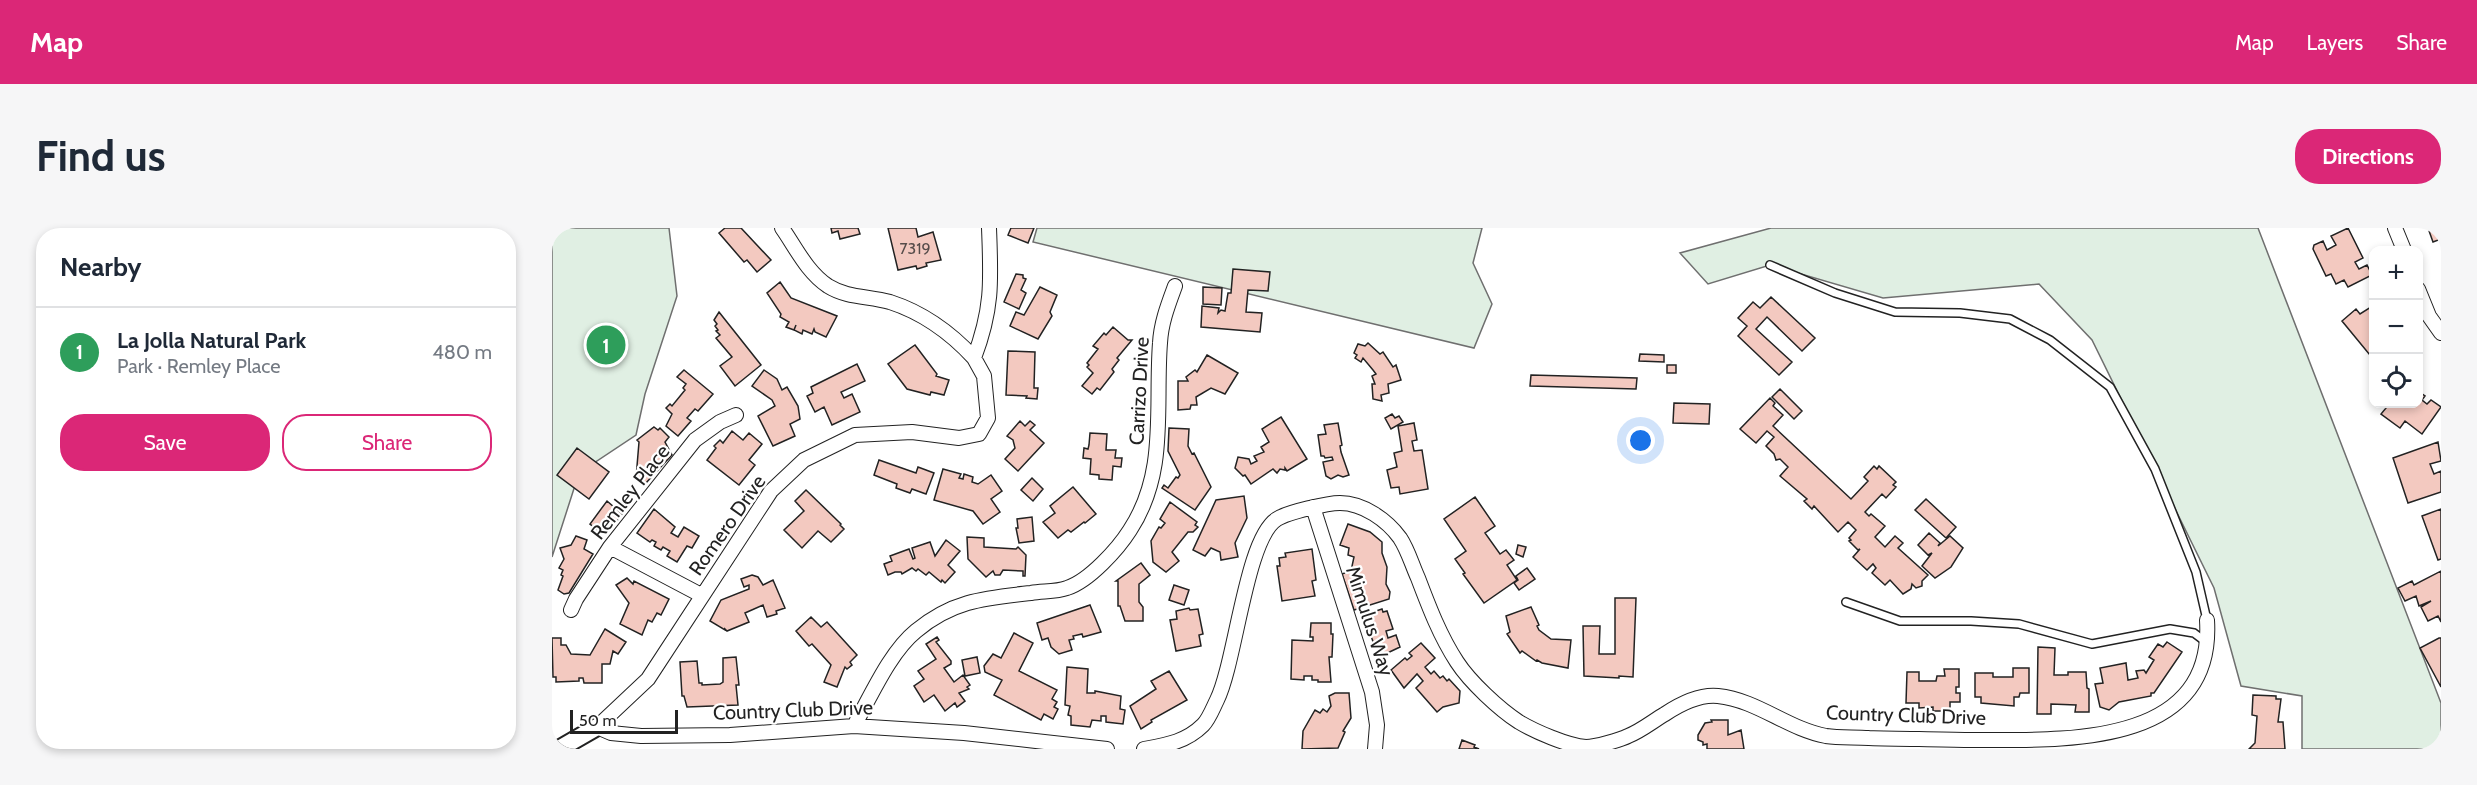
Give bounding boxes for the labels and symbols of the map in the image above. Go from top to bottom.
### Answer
house number: 7319 [899,239,931,258]
pin: 1 [586,322,626,368]
street label: Carrizo Drive [1124,336,1154,446]
your location [1626,426,1655,455]
street label: Remley Place [586,440,674,544]
street label: Romero Drive [684,470,770,580]
street label: Mimulus Way [1341,563,1399,679]
street label: Country Club Drive [713,695,873,725]
street label: Country Club Drive [1826,700,1986,730]
scale bar [570,707,678,735]

